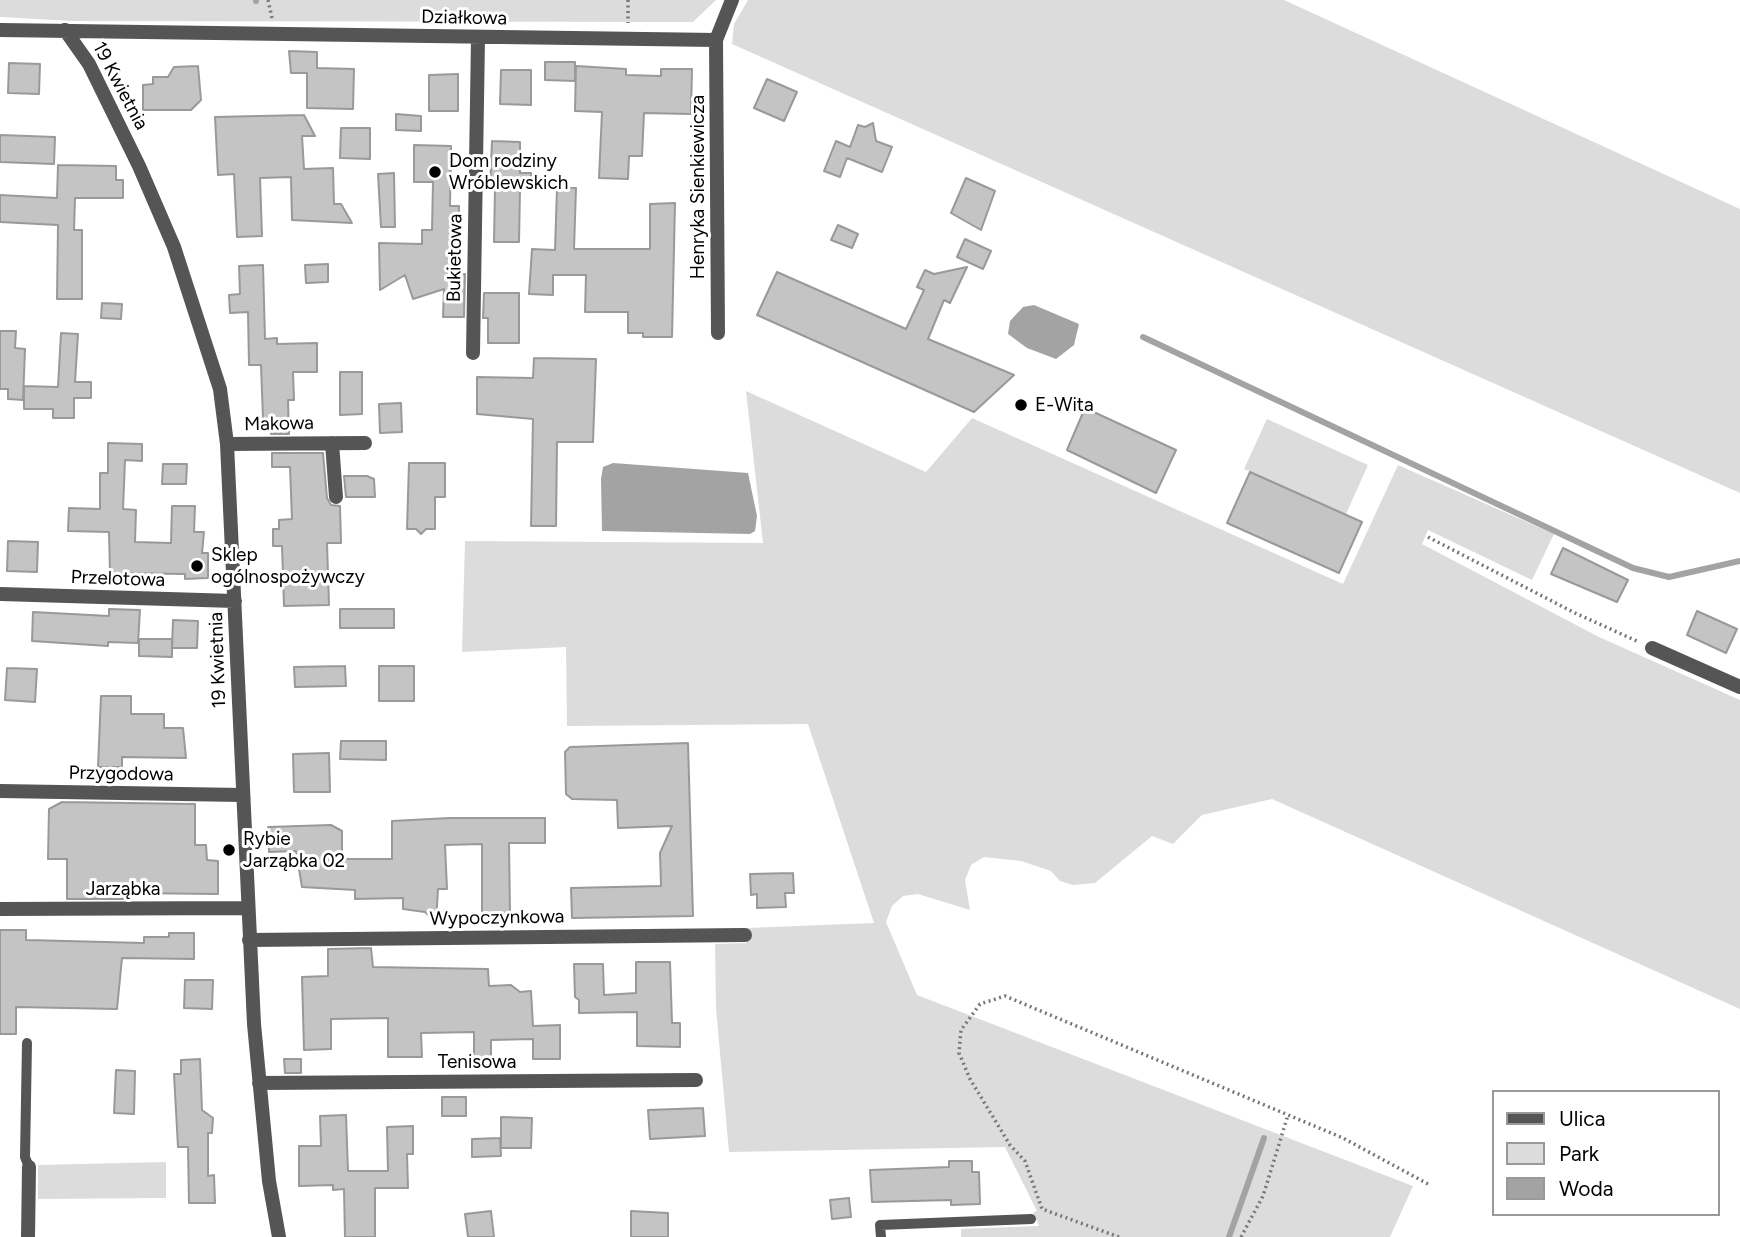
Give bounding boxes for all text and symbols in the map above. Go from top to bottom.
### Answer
street label: Działkowa [421,6,507,30]
street label: 19 Kwietnia [87,38,153,134]
street label: Henryka Sienkiewicza [687,95,709,279]
place label: Dom rodziny Wróblewskich [449,150,568,194]
marker: Dom rodziny Wróblewskich [427,164,443,180]
street label: Bukietowa [443,214,467,302]
place label: E-Wita [1035,394,1094,416]
marker: E-Wita [1013,397,1029,413]
street label: Makowa [244,412,314,436]
place label: Sklep ogólnospożywczy [211,544,365,588]
marker: Sklep ogólnospożywczy [189,558,205,574]
street label: Przelotowa [70,566,166,592]
street label: 19 Kwietnia [205,611,231,709]
street label: Przygodowa [68,762,174,786]
place label: Rybie Jarząbka 02 [243,828,345,872]
marker: Rybie Jarząbka 02 [221,842,237,858]
street label: Jarząbka [86,878,160,900]
street label: Wypoczynkowa [429,905,565,931]
street label: Tenisowa [438,1051,516,1073]
legend [1492,1090,1719,1216]
text: Ulica [1559,1106,1605,1131]
text: Park [1559,1141,1599,1166]
text: Woda [1559,1176,1614,1201]

